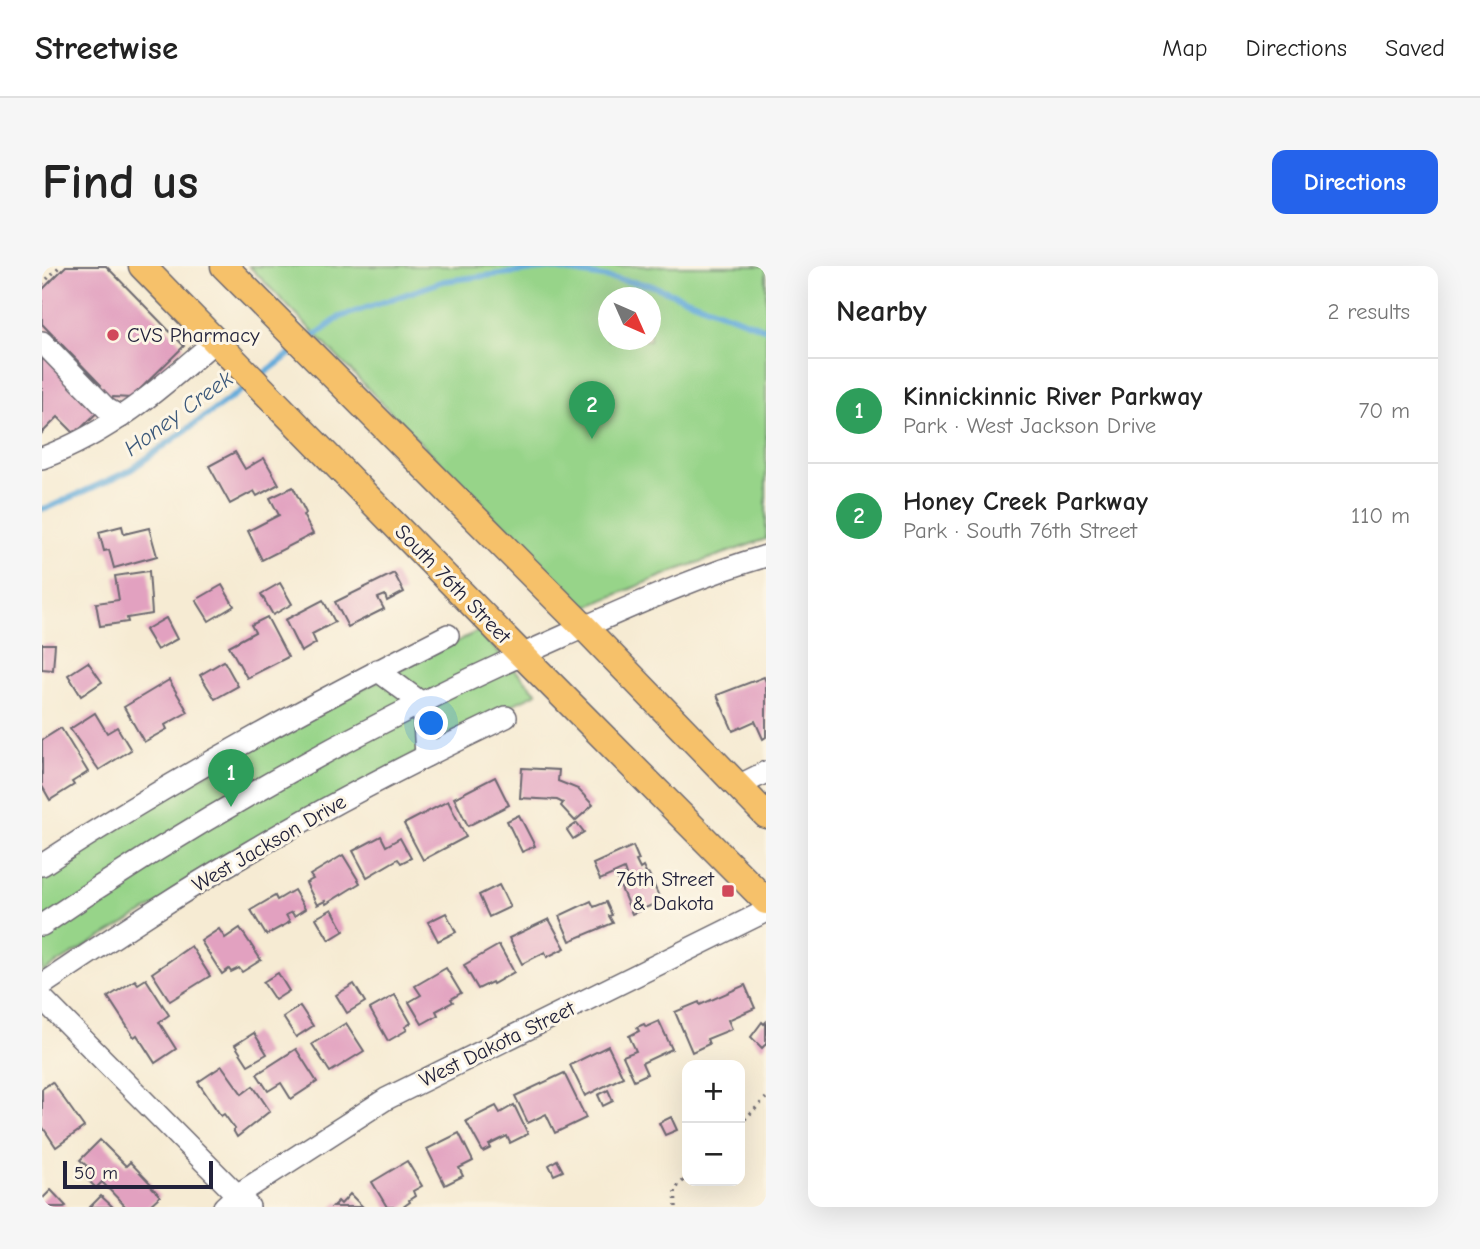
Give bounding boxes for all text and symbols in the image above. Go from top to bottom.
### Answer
text: Streetwise [35,29,178,67]
text: Map [1162,34,1208,62]
text: Directions [1246,34,1347,62]
text: Saved [1385,34,1445,62]
button: Directions [1272,150,1438,214]
text: Find us [42,154,198,210]
north arrow [598,287,661,350]
text: Nearby [836,294,927,329]
text: 2 results [1328,298,1410,325]
place label: CVS Pharmacy [127,323,260,347]
marker: CVS Pharmacy [105,327,121,343]
water label: Honey Creek [119,364,239,462]
pin: 2 [569,381,615,439]
text: Kinnickinnic River Parkway [903,382,1202,412]
text: 1 [854,397,864,424]
text: 70 m [1358,397,1410,424]
text: Park · West Jackson Drive [903,412,1156,439]
text: Honey Creek Parkway [903,487,1148,517]
text: 2 [853,502,865,529]
text: 110 m [1351,502,1410,529]
text: Park · South 76th Street [903,517,1137,544]
street label: South 76th Street [390,520,516,649]
your location [414,706,448,740]
pin: 1 [208,749,254,807]
street label: West Jackson Drive [188,789,350,897]
place label: 76th Street & Dakota [616,867,715,915]
marker: 76th Street & Dakota [720,883,736,899]
street label: West Dakota Street [416,996,579,1092]
map controls [682,1060,745,1186]
button: + [682,1060,745,1123]
button: − [682,1123,745,1186]
scale bar [63,1158,214,1190]
text: 50 m [74,1162,118,1184]

